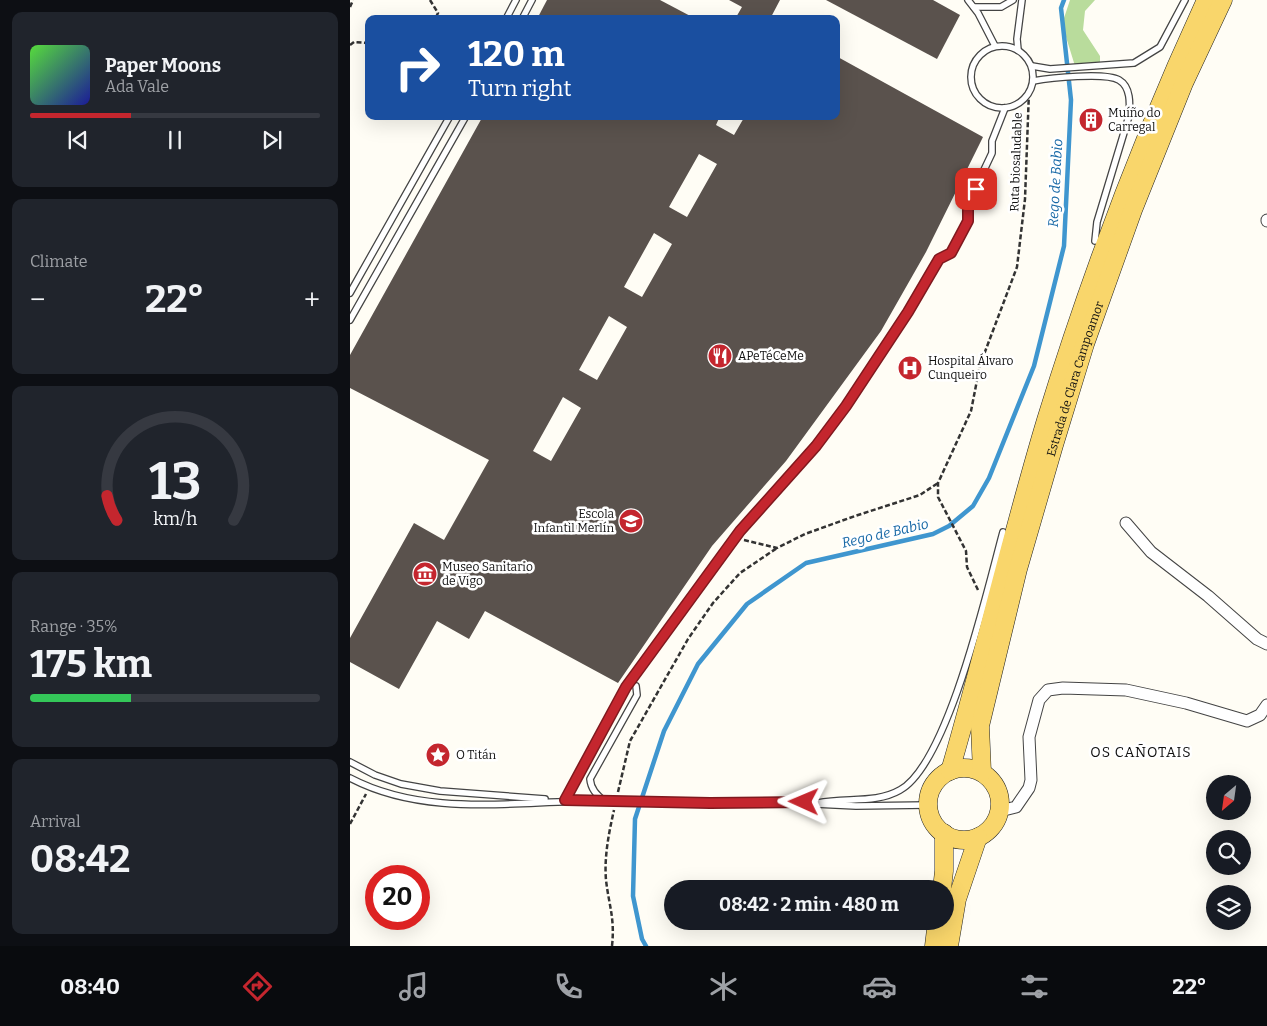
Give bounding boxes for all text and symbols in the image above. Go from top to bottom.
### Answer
text: 120 m [468,33,565,75]
icon: right [385,35,450,100]
text: Paper Moons [105,54,221,77]
text: Turn right [468,75,571,102]
text: Ada Vale [105,77,169,96]
place label: Muíño do Carregal [1108,106,1161,134]
building icon: Muíño do Carregal [1078,107,1104,133]
street label: Ruta biosaludable [1007,112,1025,212]
icon: previous [64,126,92,154]
icon: pause [161,126,189,154]
icon: next [258,126,286,154]
water label: Rego de Babio [1045,138,1066,228]
pin [955,168,997,210]
icon: arrive [962,175,990,203]
text: Climate [30,252,88,271]
text: 22° [145,276,204,322]
text: − [30,283,45,316]
text: + [304,283,320,316]
street label: Estrada de Clara Campoamor [1044,299,1107,458]
restaurant icon: APeTéCeMe [707,343,733,369]
place label: APeTéCeMe [738,349,804,363]
place label: Hospital Álvaro Cunqueiro [928,353,1014,382]
hospital icon: Hospital Álvaro Cunqueiro [897,355,923,381]
text: 13 [149,450,201,513]
place label: Escola Infantil Merlín [533,507,614,535]
text: km/h [153,508,197,530]
school or university icon: Escola Infantil Merlín [618,508,644,534]
water label: Rego de Babio [840,515,930,552]
place label: Museo Sanitario de Vigo [442,560,533,588]
museum icon: Museo Sanitario de Vigo [412,561,438,587]
text: Range · 35% [30,617,118,636]
text: 175 km [30,641,152,687]
place icon: O Titán [425,742,451,768]
district label: OS CAÑOTAIS [1090,744,1192,761]
place label: O Titán [456,748,496,762]
position arrow [777,775,829,827]
north arrow [1206,775,1251,820]
map controls [1206,775,1251,930]
text: Arrival [30,812,81,831]
button: search [1206,830,1251,875]
text: 08:42 [30,836,130,882]
speed limit sign: 20 [365,865,430,930]
button: layers [1206,885,1251,930]
text: 08:42 · 2 min · 480 m [719,893,899,916]
icon: directions [240,969,275,1004]
icon: music [396,969,431,1004]
icon: phone [551,969,586,1004]
icon: climate [706,969,741,1004]
icon: car [862,969,897,1004]
icon: filters [1017,969,1052,1004]
text: 08:40 [60,973,120,1000]
text: 22° [1172,973,1207,1000]

